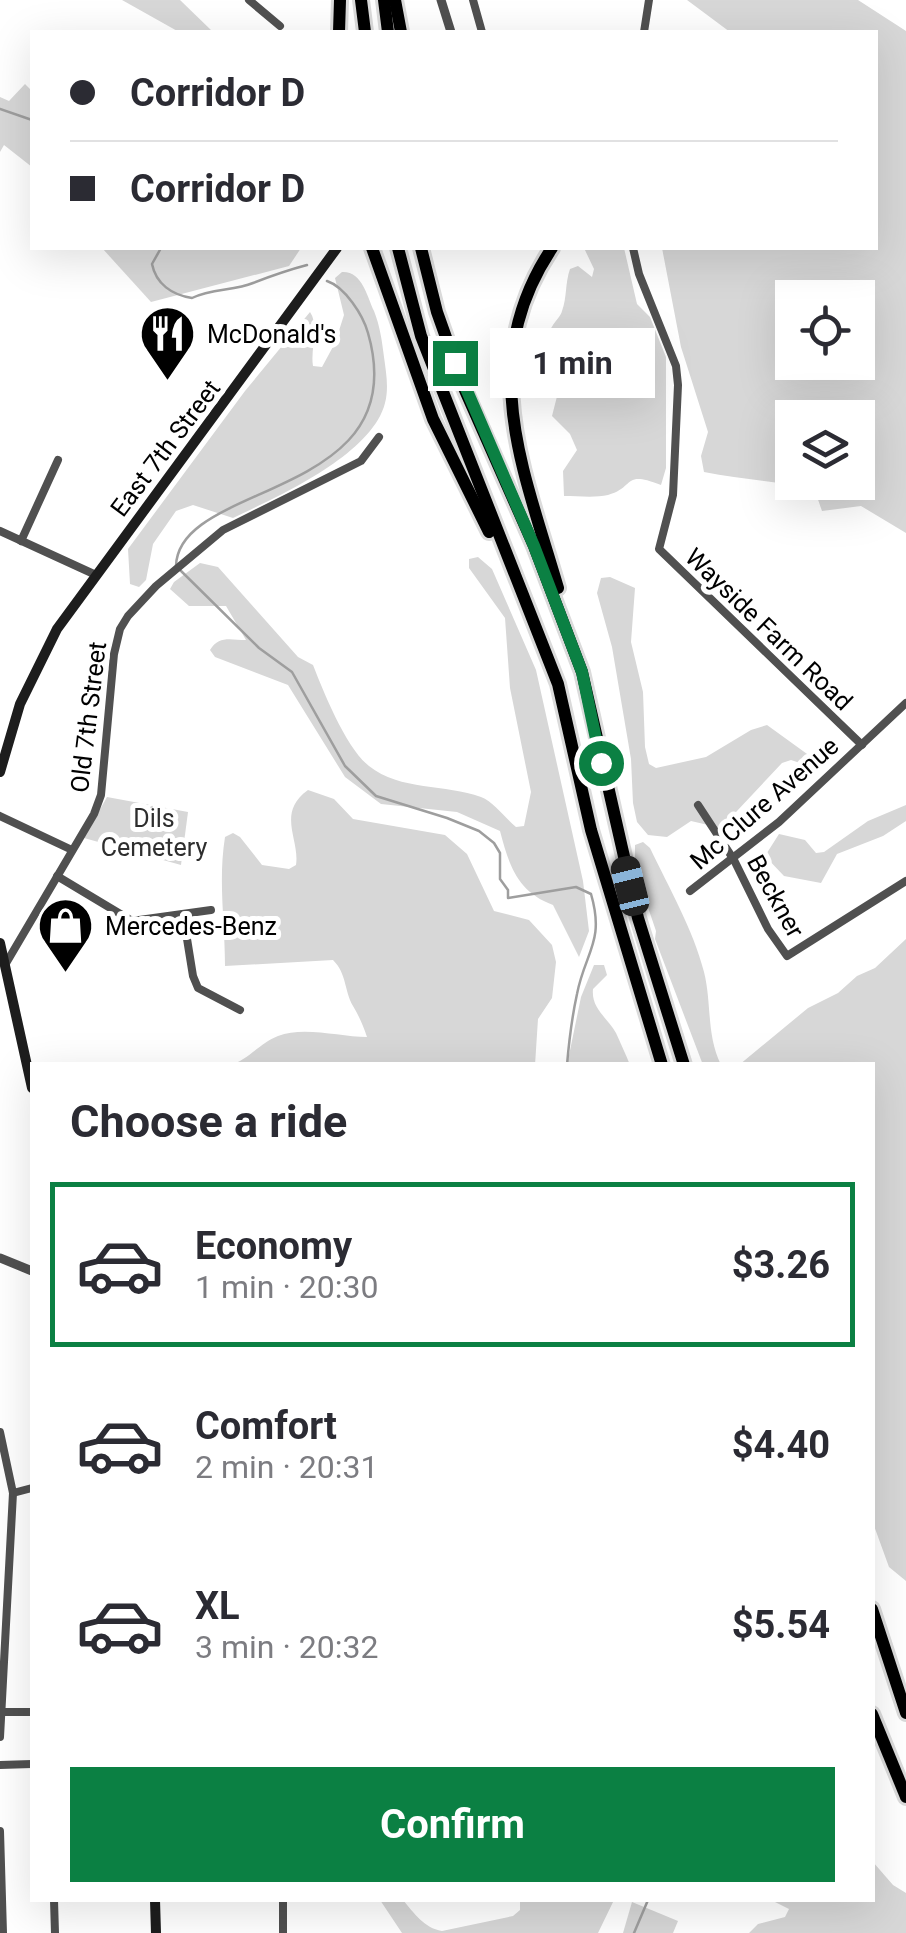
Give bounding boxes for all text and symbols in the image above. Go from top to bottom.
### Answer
text: Corridor D [130,71,305,115]
text: Corridor D [130,167,305,211]
map controls [775,280,875,500]
button: locate [775,280,875,380]
restaurant icon: McDonald's [138,304,198,383]
place label: McDonald's [207,320,336,349]
callout: 1 min [490,328,655,398]
route end [433,341,478,386]
text: 1 min [532,344,613,382]
street label: East 7th Street [105,374,226,522]
button: layers [775,400,875,500]
street label: Wayside Farm Road [679,542,858,716]
street label: Old 7th Street [65,640,112,794]
street label: Mc Clure Avenue [684,731,844,876]
route start [579,741,624,786]
park label: Dils Cemetery [101,804,208,862]
street label: Beckner [741,850,810,943]
car [608,853,652,919]
shop icon: Mercedes-Benz [36,896,96,975]
place label: Mercedes-Benz [105,912,277,941]
text: Choose a ride [70,1095,347,1148]
icon: car [75,1220,165,1310]
text: Economy [195,1224,352,1268]
text: $3.26 [732,1243,830,1287]
text: 1 min · 20:30 [195,1268,378,1306]
icon: car [75,1400,165,1490]
text: Comfort [195,1404,337,1448]
text: $4.40 [732,1423,830,1467]
text: 2 min · 20:31 [195,1448,378,1486]
icon: car [75,1580,165,1670]
text: XL [195,1584,240,1628]
text: $5.54 [732,1603,830,1647]
text: 3 min · 20:32 [195,1628,378,1666]
button: Confirm [70,1767,835,1882]

